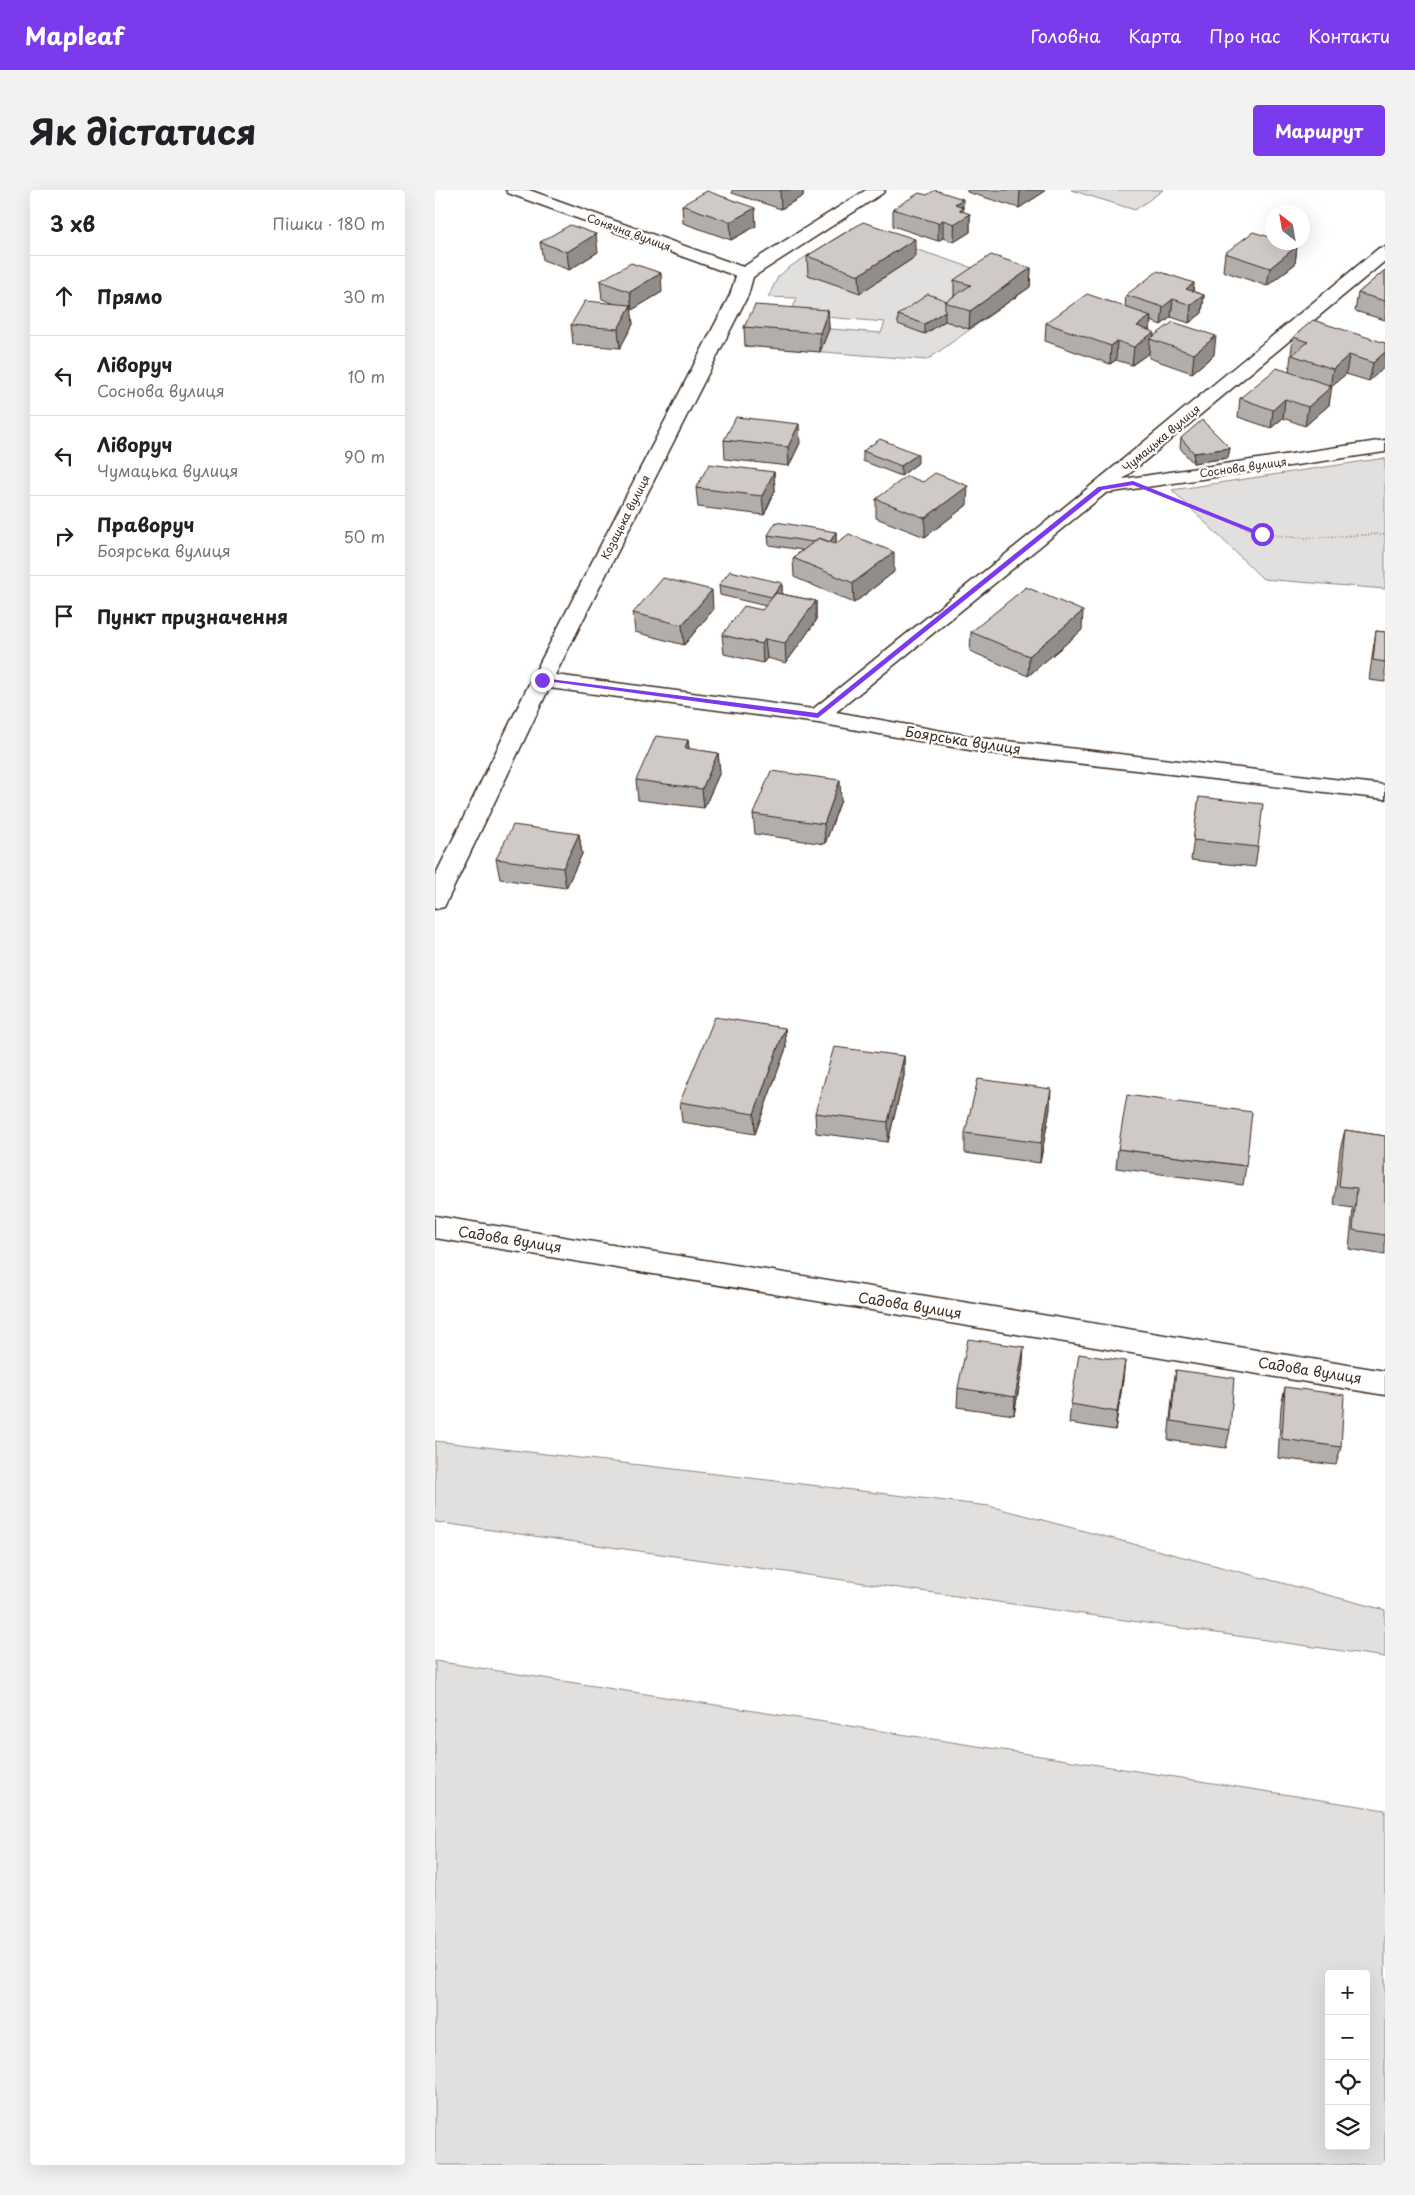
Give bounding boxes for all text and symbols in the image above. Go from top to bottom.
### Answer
text: Mapleaf [25,17,124,53]
text: Головна [1030,22,1100,49]
text: Карта [1128,22,1181,49]
text: Про нас [1209,22,1281,49]
text: Контакти [1309,22,1390,49]
text: Як дістатися [30,104,256,157]
button: Маршрут [1253,105,1385,156]
north arrow [1265,205,1310,250]
text: 3 хв [50,207,95,239]
street label: Сонячна вулиця [585,209,673,255]
text: Пішки · 180 m [273,211,385,235]
icon: ahead [50,282,78,310]
text: Прямо [97,282,162,310]
text: 30 m [343,284,385,308]
text: Ліворуч [97,350,173,378]
icon: left [50,362,78,390]
text: 10 m [348,364,385,388]
text: Соснова вулиця [97,378,225,402]
street label: Чумацька вулиця [1118,400,1204,476]
text: Ліворуч [97,430,173,458]
icon: left [50,442,78,470]
text: 90 m [344,444,385,468]
street label: Соснова вулиця [1198,452,1288,482]
text: Чумацька вулиця [97,458,238,482]
street label: Козацька вулиця [596,472,654,562]
text: Праворуч [97,510,194,538]
icon: right [50,522,78,550]
route start [1251,523,1274,546]
text: 50 m [344,524,385,548]
text: Боярська вулиця [97,538,231,562]
icon: arrive [50,602,78,630]
text: Пункт призначення [97,602,288,630]
route end [531,669,554,692]
street label: Боярська вулиця [904,720,1022,760]
street label: Садова вулиця [457,1220,563,1258]
street label: Садова вулиця [857,1286,963,1324]
street label: Садова вулиця [1257,1351,1363,1389]
map controls [1325,1970,1370,2150]
button: + [1325,1970,1370,2015]
button: − [1325,2015,1370,2060]
button: locate [1325,2060,1370,2105]
button: layers [1325,2105,1370,2150]

